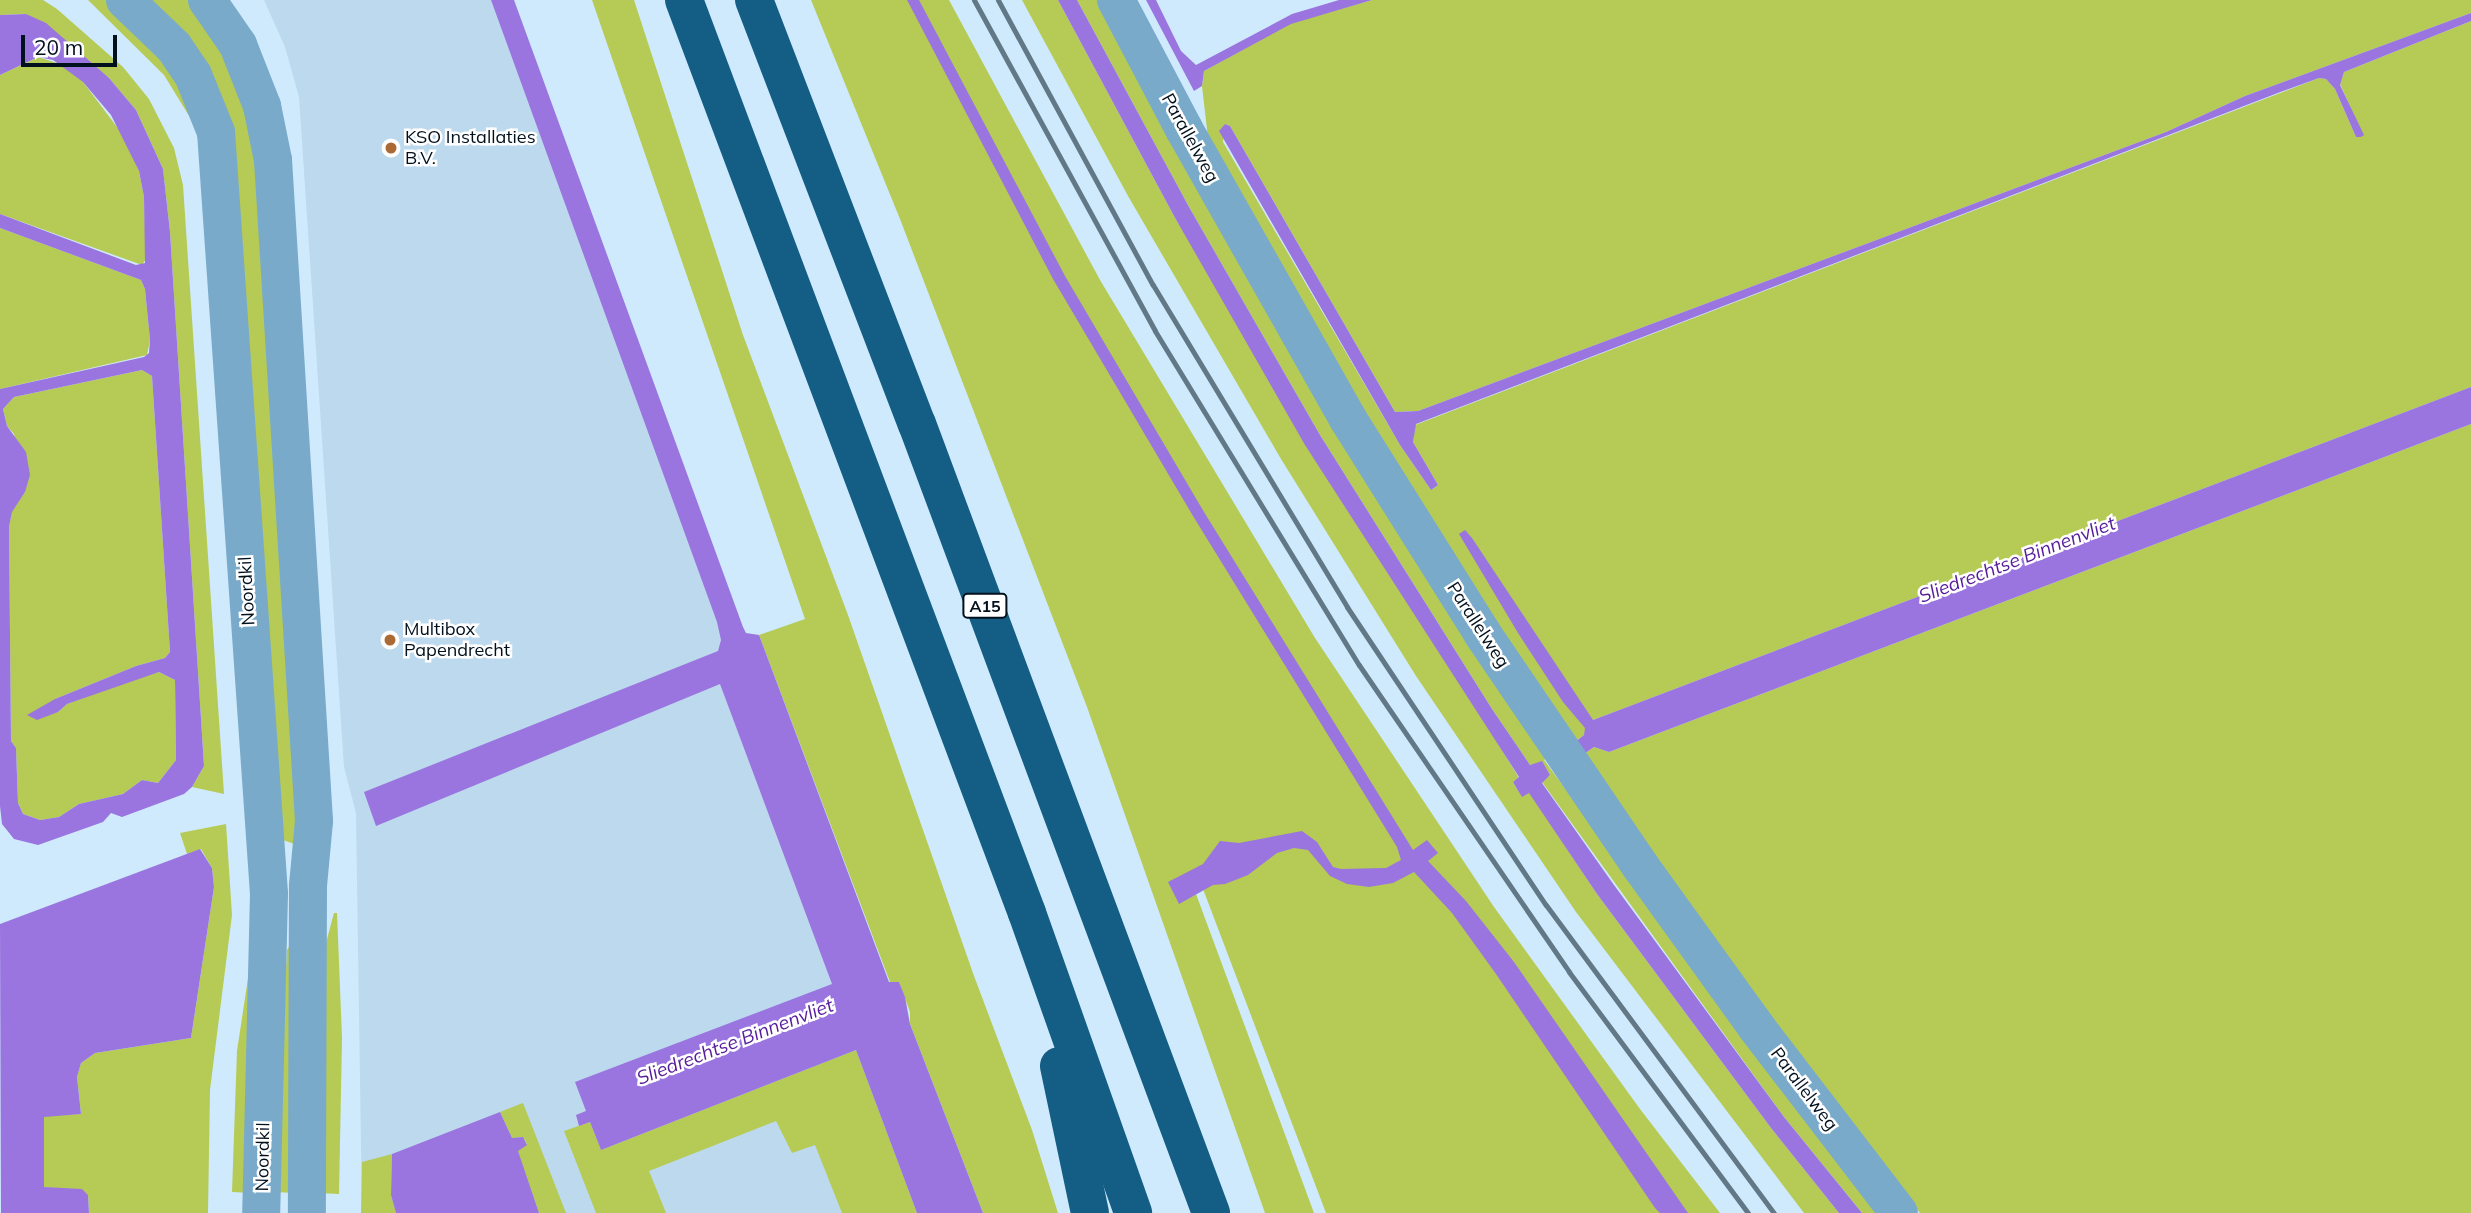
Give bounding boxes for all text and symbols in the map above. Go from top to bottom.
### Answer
scale bar [24,21,121,65]
text: 20 m [34,34,83,60]
street label: Parallelweg [1157,90,1223,186]
place label: KSO Installaties B.V. [405,127,536,170]
marker: KSO Installaties B.V. [383,140,399,156]
water label: Sliedrechtse Binnenvliet [1915,512,2119,608]
street label: Noordkil [234,556,260,626]
street label: Parallelweg [1442,578,1514,672]
road number: A15 [962,594,1008,618]
place label: Multibox Papendrecht [404,619,510,662]
marker: Multibox Papendrecht [382,632,398,648]
water label: Sliedrechtse Binnenvliet [633,994,837,1090]
street label: Parallelweg [1766,1043,1842,1135]
street label: Noordkil [252,1122,274,1192]

